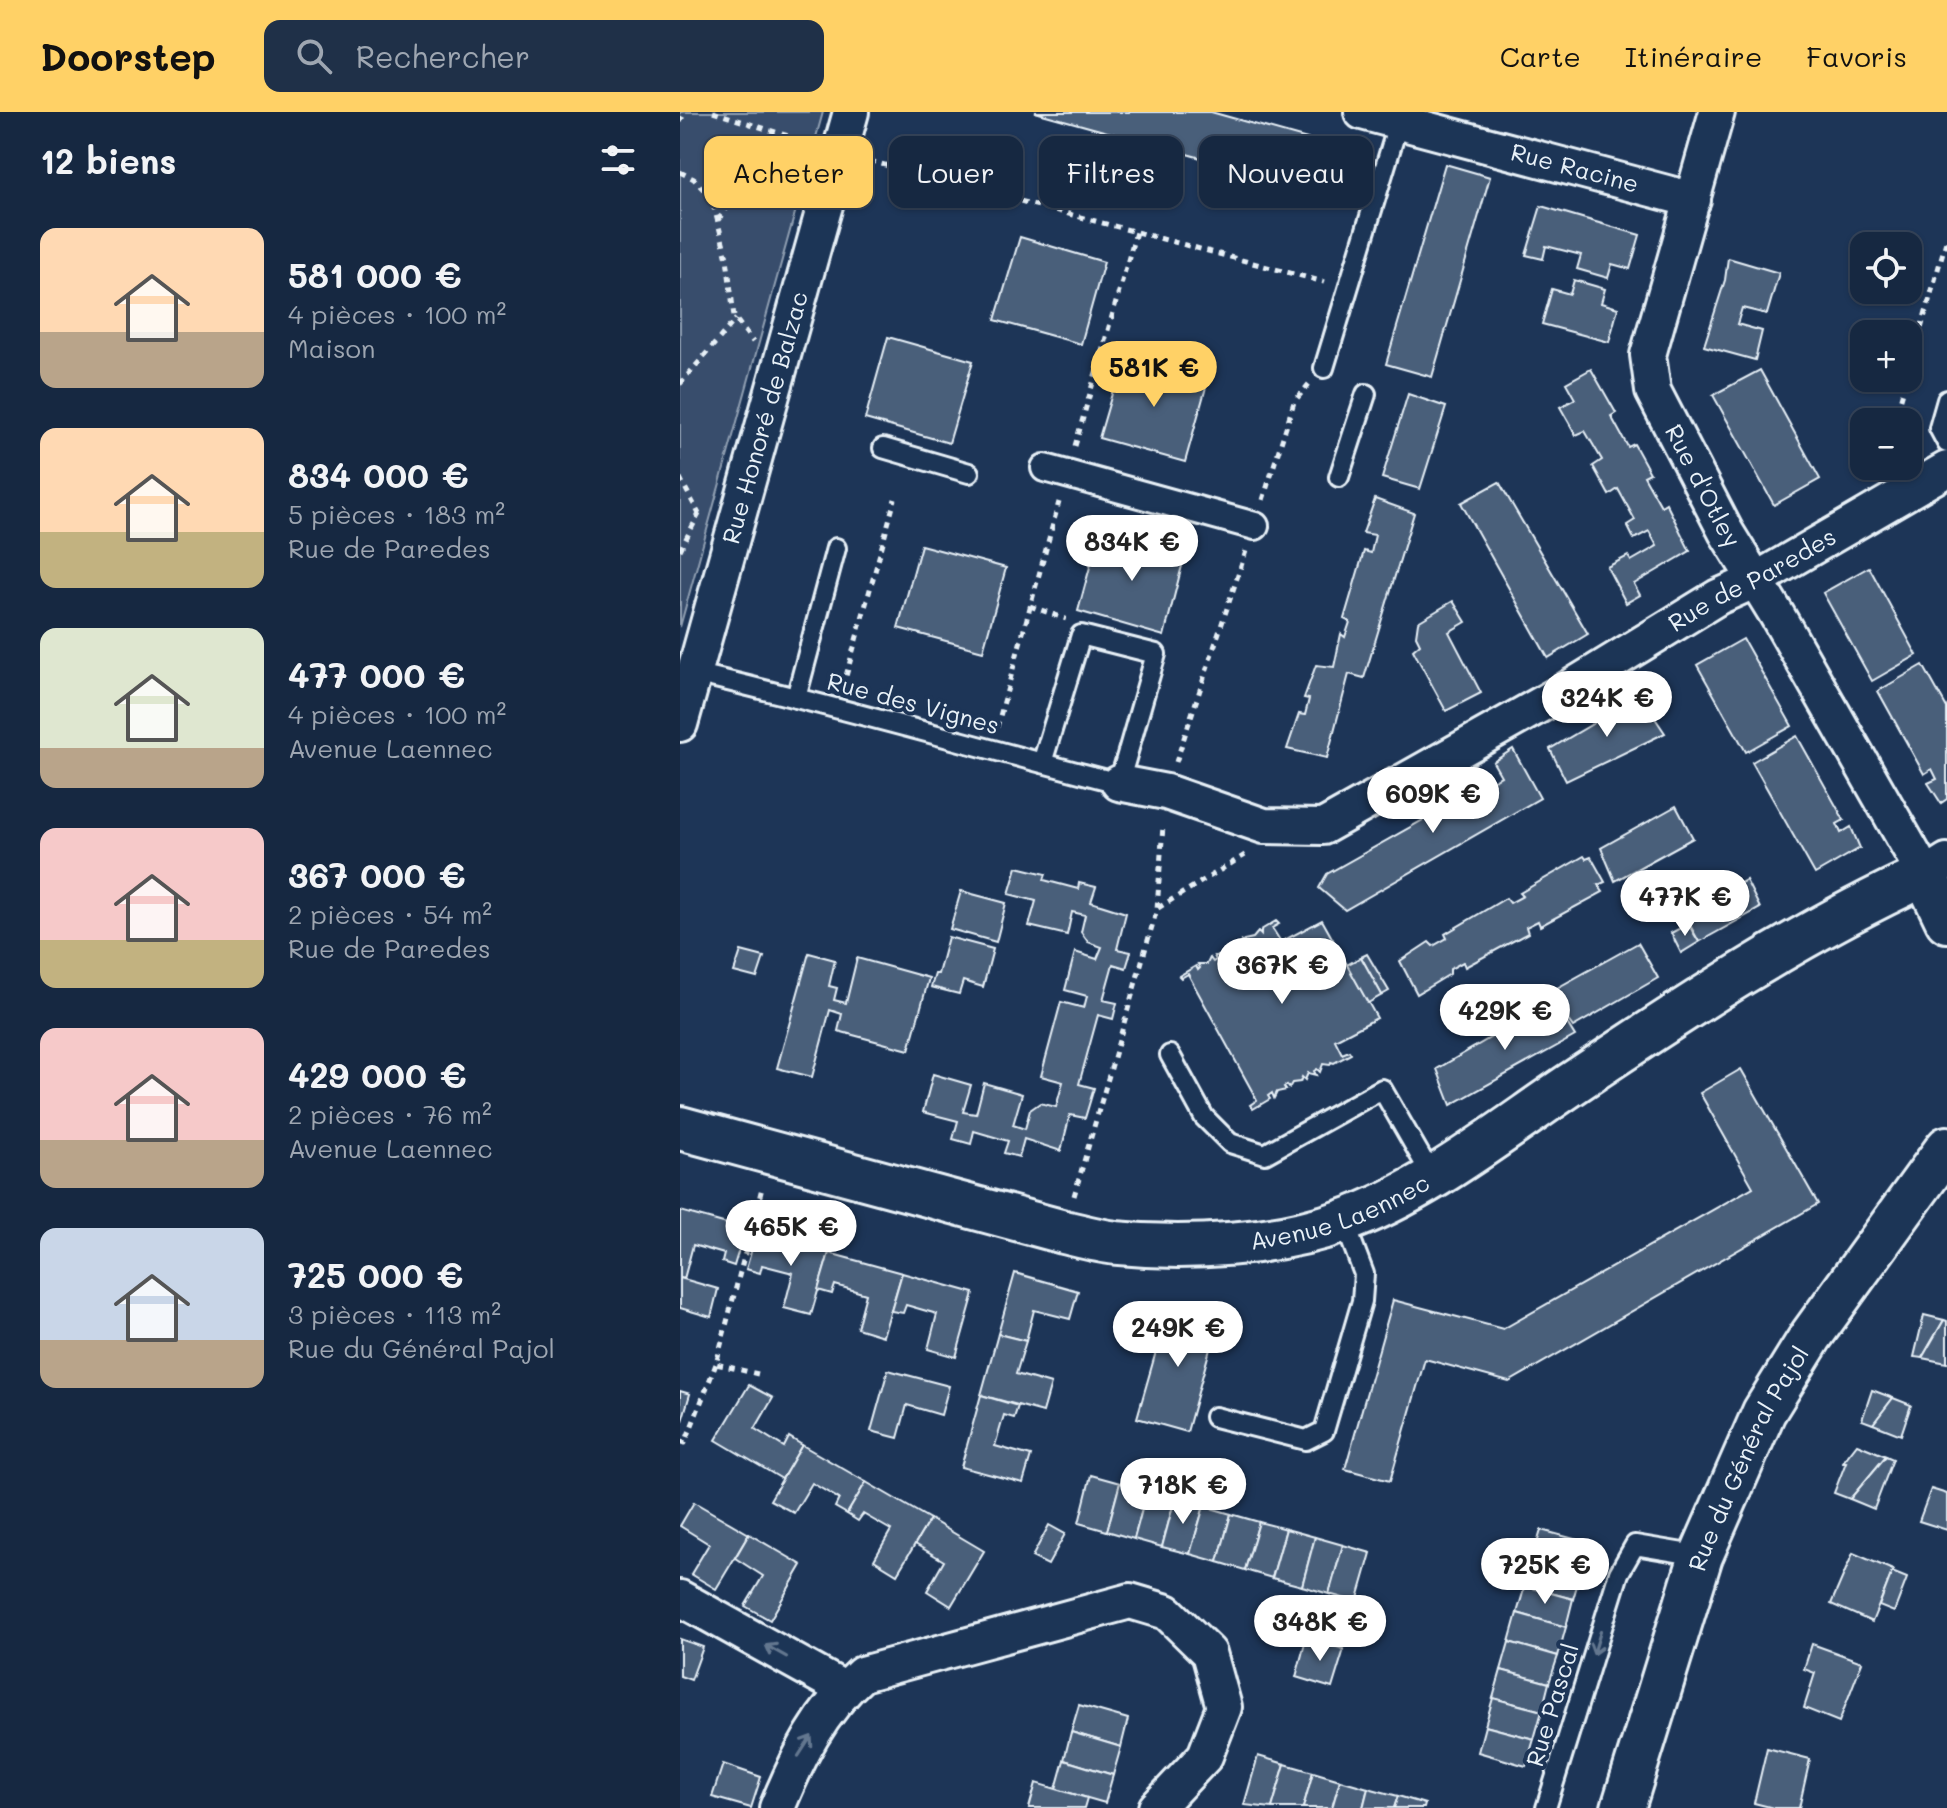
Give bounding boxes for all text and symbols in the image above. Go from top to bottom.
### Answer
search box [264,20,824,92]
text: Doorstep [40,31,216,81]
icon: search [292,34,336,78]
text: Rechercher [356,36,530,76]
text: Carte [1500,38,1581,74]
text: Itinéraire [1625,38,1762,74]
text: Favoris [1806,38,1907,74]
street label: Rue Racine [1508,135,1642,199]
chip: Acheter [704,136,873,208]
chip: Louer [889,136,1023,208]
chip: Filtres [1039,136,1183,208]
chip: Nouveau [1199,136,1373,208]
text: 12 biens [40,138,176,183]
icon: filters [596,138,640,182]
map controls [1850,232,1922,480]
button: locate [1850,232,1922,304]
text: 581 000 € [288,252,462,297]
icon: home [104,260,200,356]
street label: Rue Honoré de Balzac [714,288,814,547]
text: 4 pièces · 100 m² [288,297,506,331]
button: + [1850,320,1922,392]
text: Maison [288,331,375,365]
pin: 581K € [1089,341,1219,409]
text: 581K € [1109,350,1199,384]
button: − [1850,408,1922,480]
street label: Rue d'Otley [1659,418,1749,553]
text: 834 000 € [288,452,469,497]
icon: home [104,460,200,556]
text: 5 pièces · 183 m² [288,497,505,531]
pin: 834K € [1067,515,1197,583]
street label: Rue de Paredes [1662,520,1841,638]
text: 834K € [1084,524,1180,558]
text: Rue de Paredes [288,531,491,565]
text: 477 000 € [288,652,465,697]
icon: home [104,660,200,756]
street label: Rue des Vignes [824,665,1003,740]
pin: 324K € [1542,671,1672,739]
text: 324K € [1560,680,1654,714]
text: 4 pièces · 100 m² [288,697,506,731]
text: Avenue Laennec [288,731,492,765]
pin: 609K € [1368,767,1498,835]
text: 609K € [1385,776,1481,810]
text: 367 000 € [288,852,466,897]
icon: home [104,860,200,956]
pin: 477K € [1620,870,1750,938]
text: 477K € [1638,879,1732,913]
text: 2 pièces · 54 m² [288,897,492,931]
text: Rue de Paredes [288,931,491,965]
pin: 367K € [1217,938,1347,1006]
text: 367K € [1235,947,1329,981]
pin: 429K € [1440,984,1570,1052]
text: 429K € [1458,993,1552,1027]
text: 429 000 € [288,1052,467,1097]
icon: home [104,1060,200,1156]
text: 2 pièces · 76 m² [288,1097,492,1131]
text: Avenue Laennec [288,1131,492,1165]
street label: Avenue Laennec [1248,1166,1434,1256]
pin: 465K € [726,1200,856,1268]
text: 465K € [744,1209,838,1243]
text: 725 000 € [288,1252,463,1297]
icon: home [104,1260,200,1356]
text: 3 pièces · 113 m² [288,1297,501,1331]
pin: 249K € [1113,1301,1243,1369]
text: 249K € [1131,1310,1225,1344]
text: Rue du Général Pajol [288,1331,555,1365]
street label: Rue du Général Pajol [1680,1340,1815,1575]
pin: 718K € [1118,1458,1248,1526]
text: 718K € [1138,1467,1228,1501]
pin: 725K € [1480,1538,1610,1606]
text: 725K € [1499,1547,1591,1581]
pin: 348K € [1255,1595,1385,1663]
text: 348K € [1272,1604,1368,1638]
one-way arrow [1589,1630,1604,1656]
street label: Rue Pascal [1518,1639,1585,1770]
one-way arrow [765,1643,788,1659]
one-way arrow [797,1735,814,1757]

